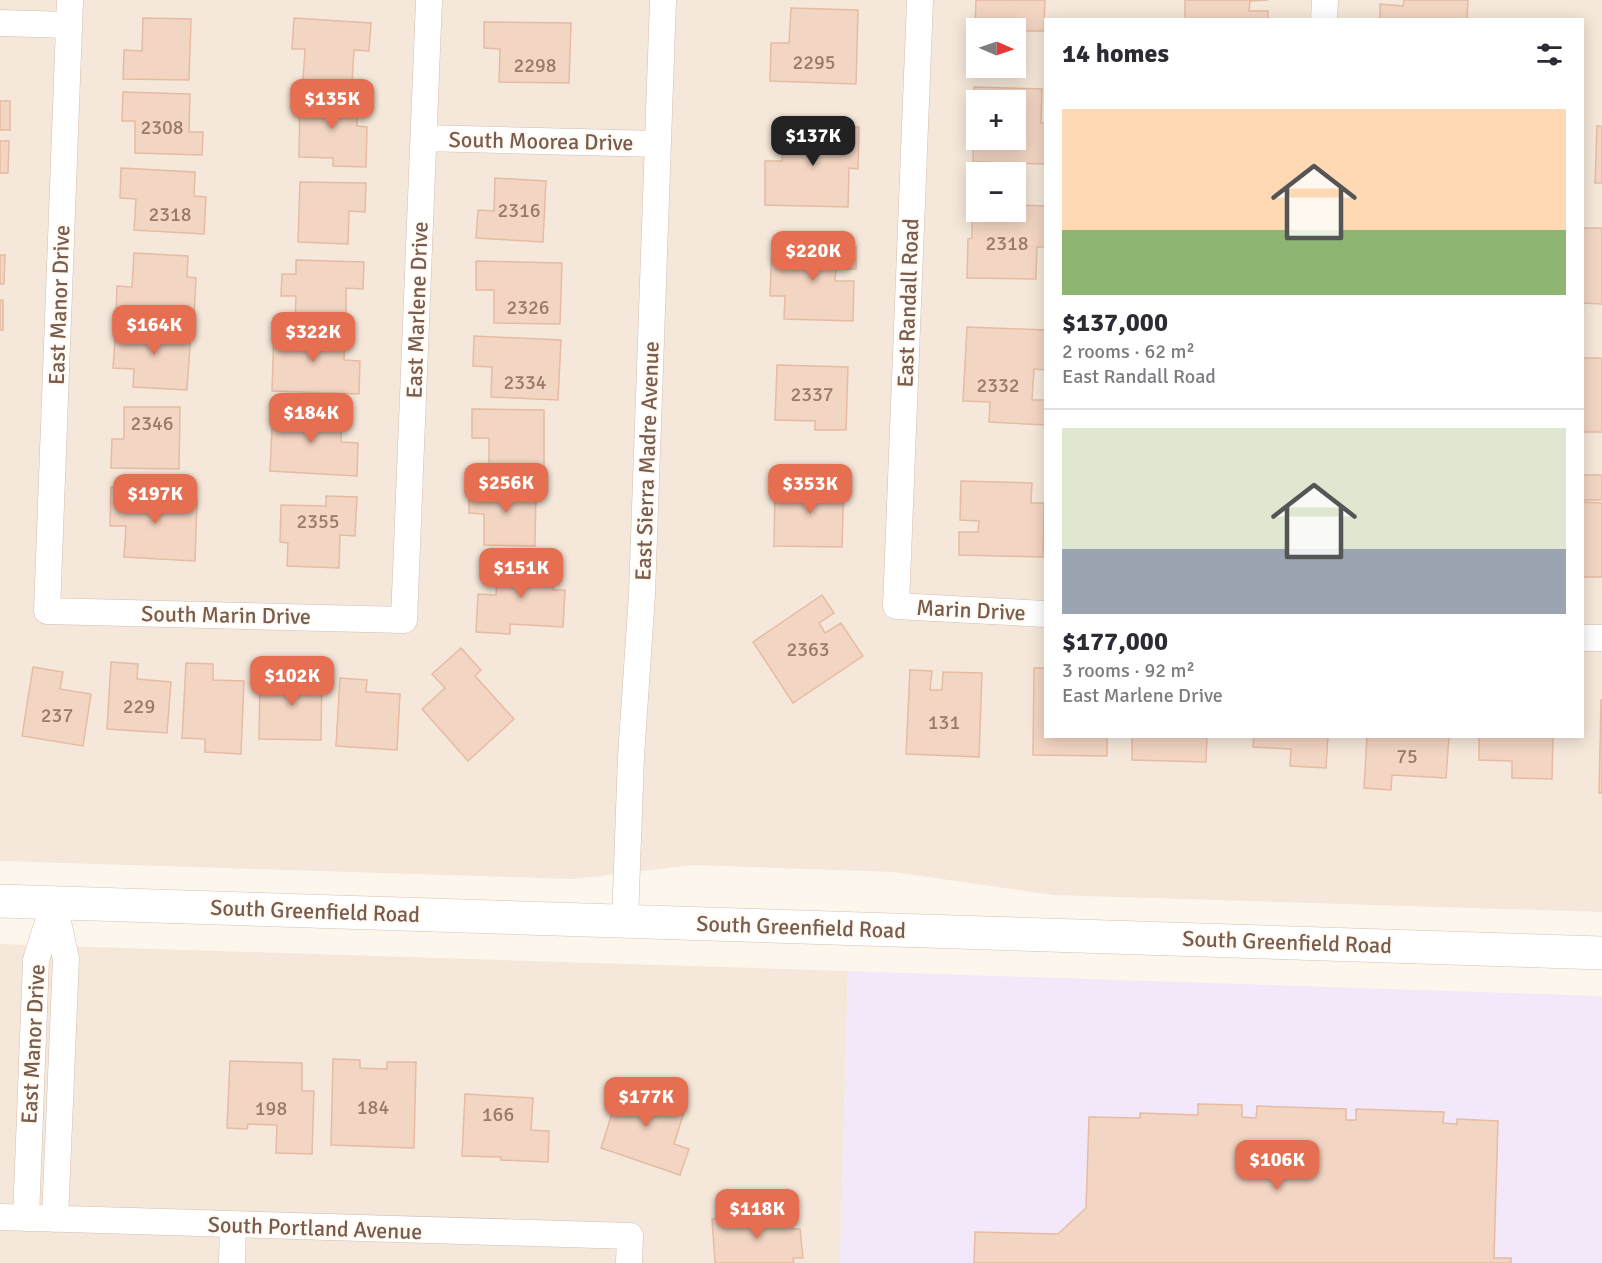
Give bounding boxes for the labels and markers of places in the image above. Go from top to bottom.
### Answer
pin: $135K [290,79,374,130]
pin: $137K [771,116,855,167]
pin: $220K [771,231,855,282]
pin: $164K [112,305,196,356]
pin: $322K [271,312,355,363]
pin: $184K [269,393,353,444]
pin: $256K [464,463,548,514]
pin: $353K [768,464,852,515]
pin: $197K [113,474,197,525]
pin: $151K [479,548,563,599]
pin: $102K [250,656,334,707]
pin: $177K [604,1077,688,1128]
pin: $106K [1235,1140,1319,1191]
pin: $118K [715,1189,799,1240]

